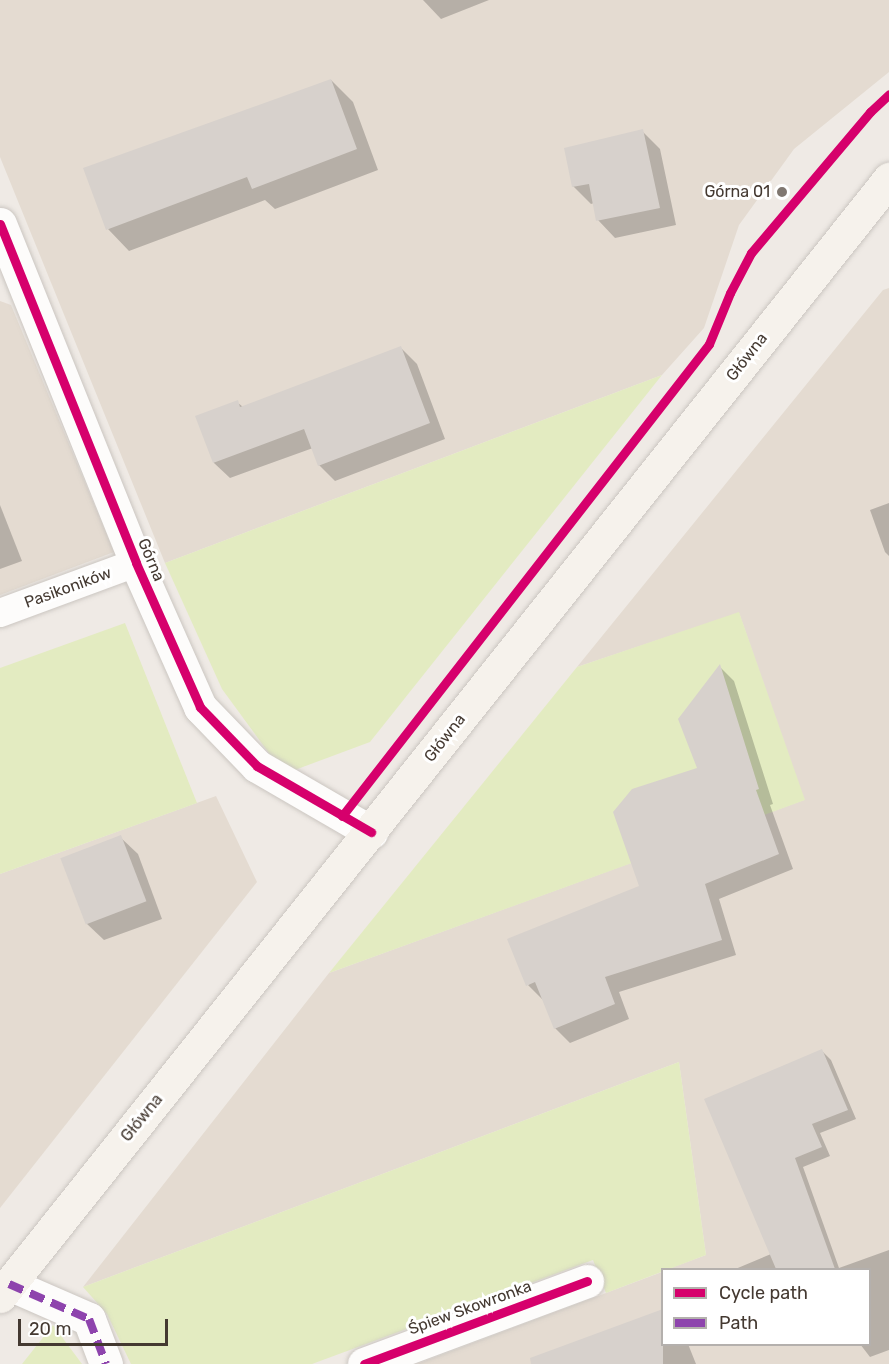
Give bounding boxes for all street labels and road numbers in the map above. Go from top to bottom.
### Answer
street label: Główna [722,329,772,385]
street label: Górna [133,536,169,584]
street label: Pasikoników [22,563,114,613]
street label: Główna [420,710,470,766]
street label: Główna [117,1090,167,1146]
street label: Śpiew Skowronka [406,1277,534,1339]

